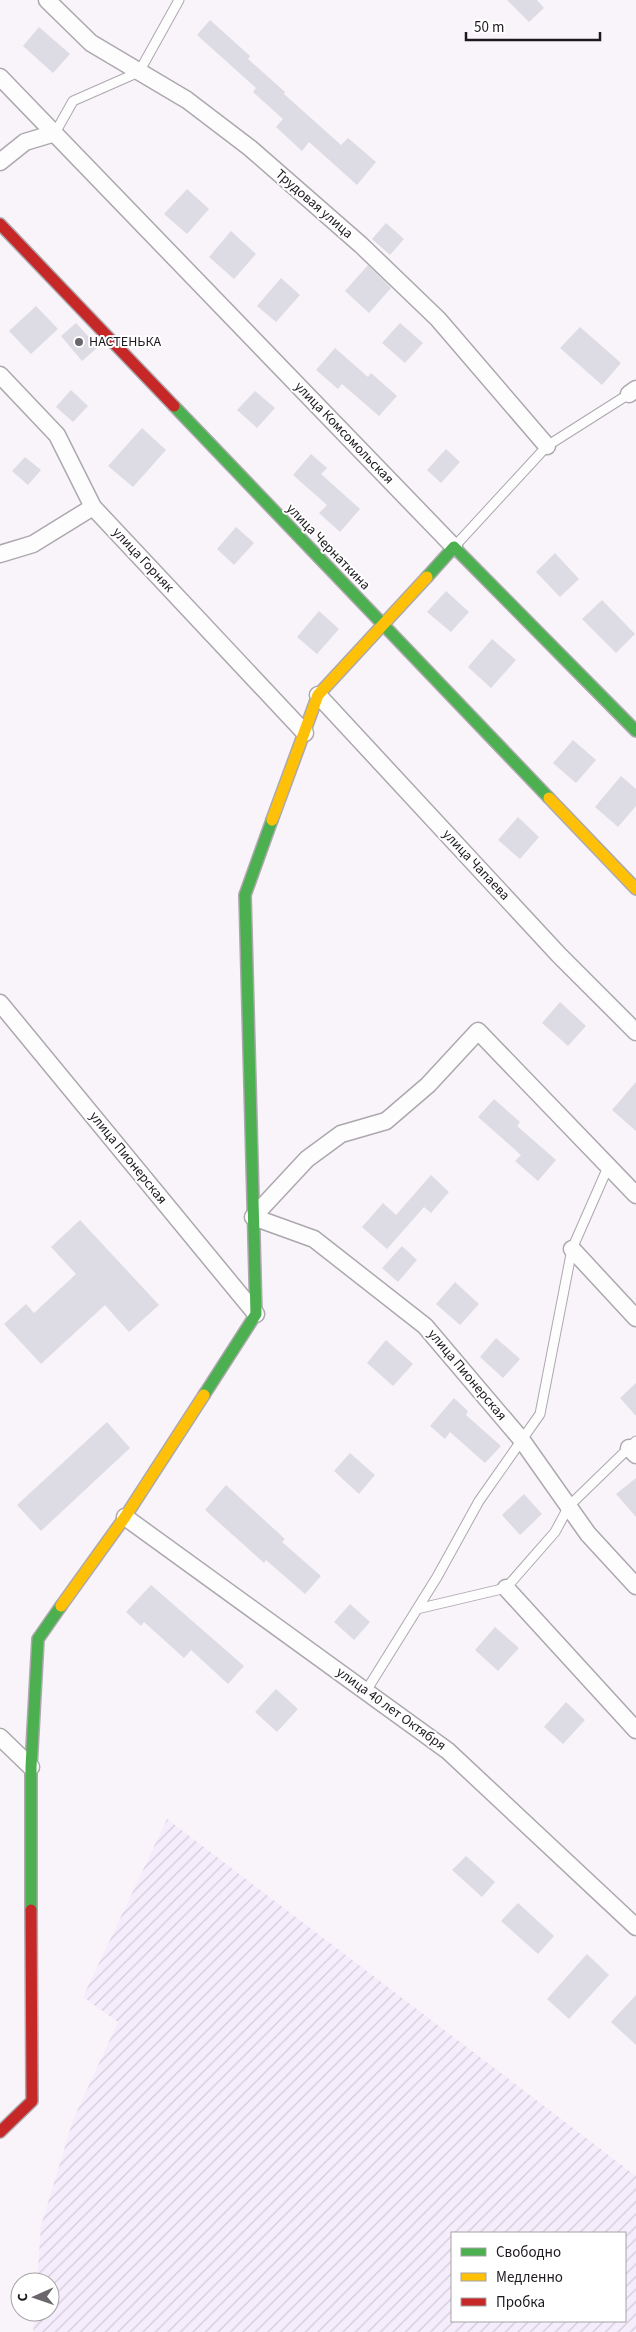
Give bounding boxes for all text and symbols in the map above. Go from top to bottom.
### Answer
scale bar [466,10,600,42]
text: 50 m [474,17,504,38]
street label: Трудовая улица [271,165,357,243]
place label: НАСТЕНЬКА [89,332,162,352]
marker: НАСТЕНЬКА [73,336,85,348]
street label: улица Комсомольская [290,377,398,489]
street label: улица Чернаткина [281,499,375,595]
street label: улица Горняк [108,523,178,597]
street label: улица Чапаева [438,825,514,905]
street label: улица Пионерская [84,1107,172,1209]
street label: улица Пионерская [423,1325,511,1425]
street label: улица 40 лет Октября [332,1662,450,1756]
legend [451,2232,626,2322]
text: Свободно [496,2242,561,2263]
text: Медленно [496,2267,563,2288]
north arrow [10,2272,60,2322]
text: Пробка [496,2292,545,2313]
text: С [13,2293,33,2302]

